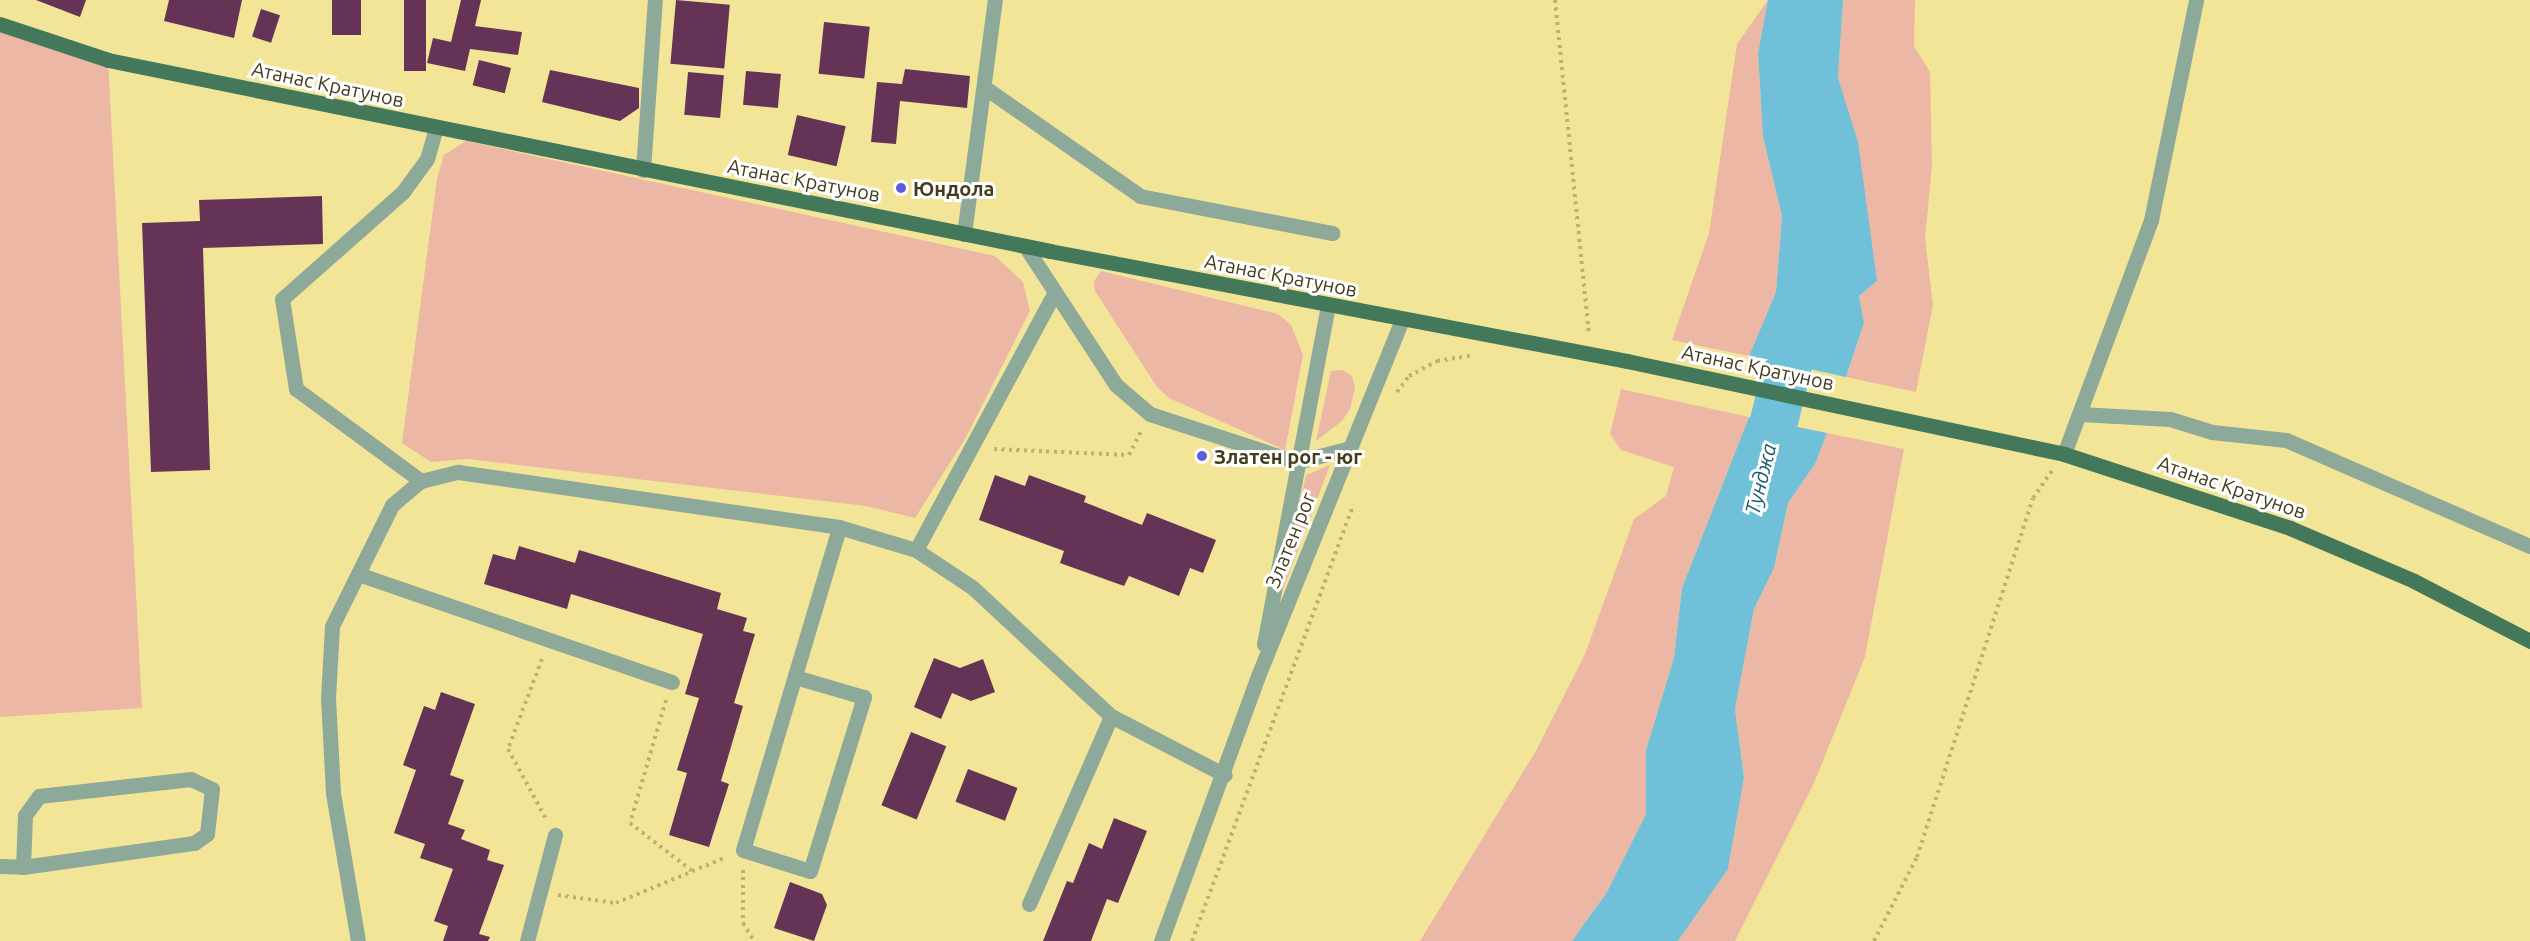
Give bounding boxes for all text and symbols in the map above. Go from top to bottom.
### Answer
street label: Атанас Кратунов [250,56,406,112]
street label: Атанас Кратунов [726,153,882,207]
place label: Юндола [913,176,994,200]
marker: Юндола [894,181,908,195]
street label: Атанас Кратунов [1203,248,1359,302]
street label: Атанас Кратунов [1680,339,1836,395]
water label: Тунджа [1739,441,1781,517]
place label: Златен рог - юг [1214,444,1362,468]
marker: Златен рог - юг [1195,449,1209,463]
street label: Атанас Кратунов [2155,450,2309,524]
street label: Златен рог [1260,489,1320,591]

